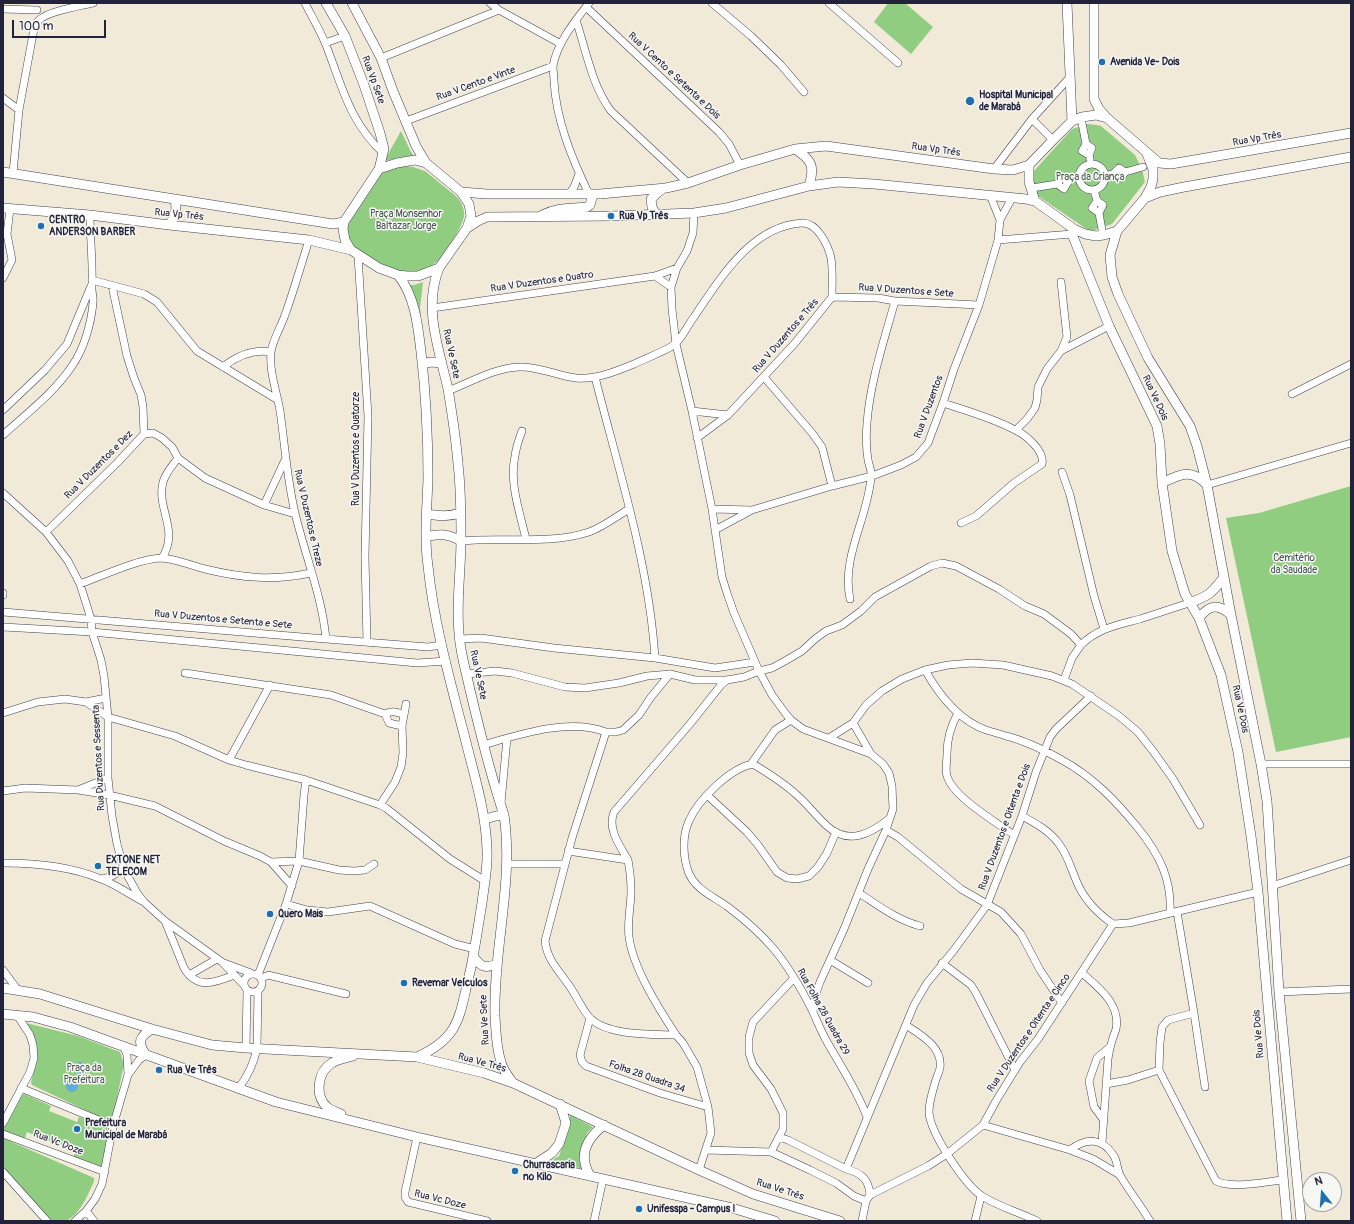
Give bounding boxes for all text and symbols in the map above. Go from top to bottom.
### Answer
scale bar [14,12,108,38]
text: 100 m [19,19,53,34]
street label: Rua V Cento e Setenta e Dois [625,30,723,122]
street label: Rua Vp Sete [359,54,387,106]
place label: Avenida Ve- Dois [1110,56,1180,68]
marker: Avenida Ve- Dois [1097,57,1107,67]
street label: Rua V Cento e Vinte [435,64,517,104]
place label: Hospital Municipal de Marabá [979,89,1053,112]
marker: Hospital Municipal de Marabá [964,95,976,107]
street label: Rua Vp Três [1232,129,1282,149]
street label: Rua Vp Três [911,141,961,159]
park label: Praça da Criança [1056,171,1124,183]
street label: Rua Vp Três [154,206,204,224]
park label: Praça Monsenhor Baltazar Jorge [370,208,442,232]
place label: Rua Vp Três [619,210,668,222]
marker: Rua Vp Três [606,211,616,221]
place label: CENTRO ANDERSON BARBER [49,214,135,238]
marker: CENTRO ANDERSON BARBER [36,221,46,231]
street label: Rua V Duzentos e Quatro [490,269,594,295]
street label: Rua V Duzentos e Sete [858,282,954,300]
street label: Rua V Duzentos e Três [751,297,821,375]
street label: Rua Ve Sete [440,328,462,380]
street label: Rua Ve Dois [1139,373,1171,423]
street label: Rua V Duzentos [912,374,946,440]
street label: Rua V Duzentos e Quatorze [350,392,362,506]
street label: Rua V Duzentos e Dez [62,428,136,502]
street label: Rua V Duzentos e Treze [291,468,325,568]
park label: Cemitério da Saudade [1271,552,1317,576]
street label: Rua V Duzentos e Setenta e Sete [154,608,292,632]
street label: Rua Ve Sete [467,649,489,701]
street label: Rua Ve Dois [1229,684,1251,734]
street label: Rua Duzentos e Sessenta [90,705,108,811]
street label: Rua V Duzentos e Oitenta e Dois [976,762,1034,892]
place label: EXTONE NET TELECOM [106,854,160,878]
marker: EXTONE NET TELECOM [93,861,103,871]
place label: Quero Mais [278,908,323,920]
marker: Quero Mais [265,909,275,919]
street label: Rua Folha 28 Quadra 29 [794,967,852,1057]
street label: Rua V Duzentos e Oitenta e Cinco [985,972,1073,1094]
place label: Revemar Veículos [412,977,487,989]
marker: Revemar Veículos [399,978,409,988]
street label: Rua Ve Sete [478,994,492,1046]
street label: Rua Ve Dois [1251,1009,1267,1059]
street label: Rua Ve Três [457,1051,507,1075]
street label: Folha 28 Quadra 34 [607,1058,687,1096]
park label: Praça da Prefeitura [63,1062,105,1086]
place label: Rua Ve Três [167,1064,216,1076]
marker: Rua Ve Três [154,1065,164,1075]
place label: Prefeitura Municipal de Marabá [85,1117,167,1140]
marker: Prefeitura Municipal de Marabá [72,1124,82,1134]
street label: Rua Vc Doze [31,1128,85,1158]
place label: Churrascaria no Kilo [523,1159,575,1182]
marker: Churrascaria no Kilo [510,1166,520,1176]
north arrow [1302,1172,1342,1212]
text: N [1313,1174,1324,1188]
street label: Rua Ve Três [755,1177,805,1203]
street label: Rua Vc Doze [413,1188,467,1212]
place label: Unifesspa - Campus I [647,1203,735,1215]
marker: Unifesspa - Campus I [634,1204,644,1214]

